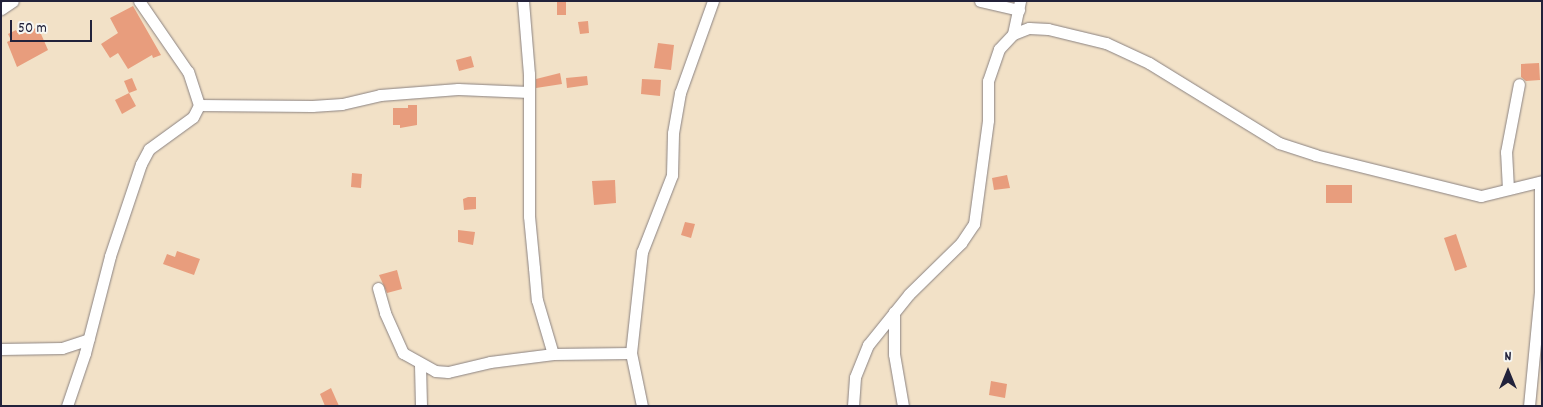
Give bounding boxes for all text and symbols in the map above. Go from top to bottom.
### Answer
scale bar [12,10,95,42]
text: 50 m [18,18,47,40]
north arrow [1483,347,1533,397]
text: N [1505,347,1511,367]

